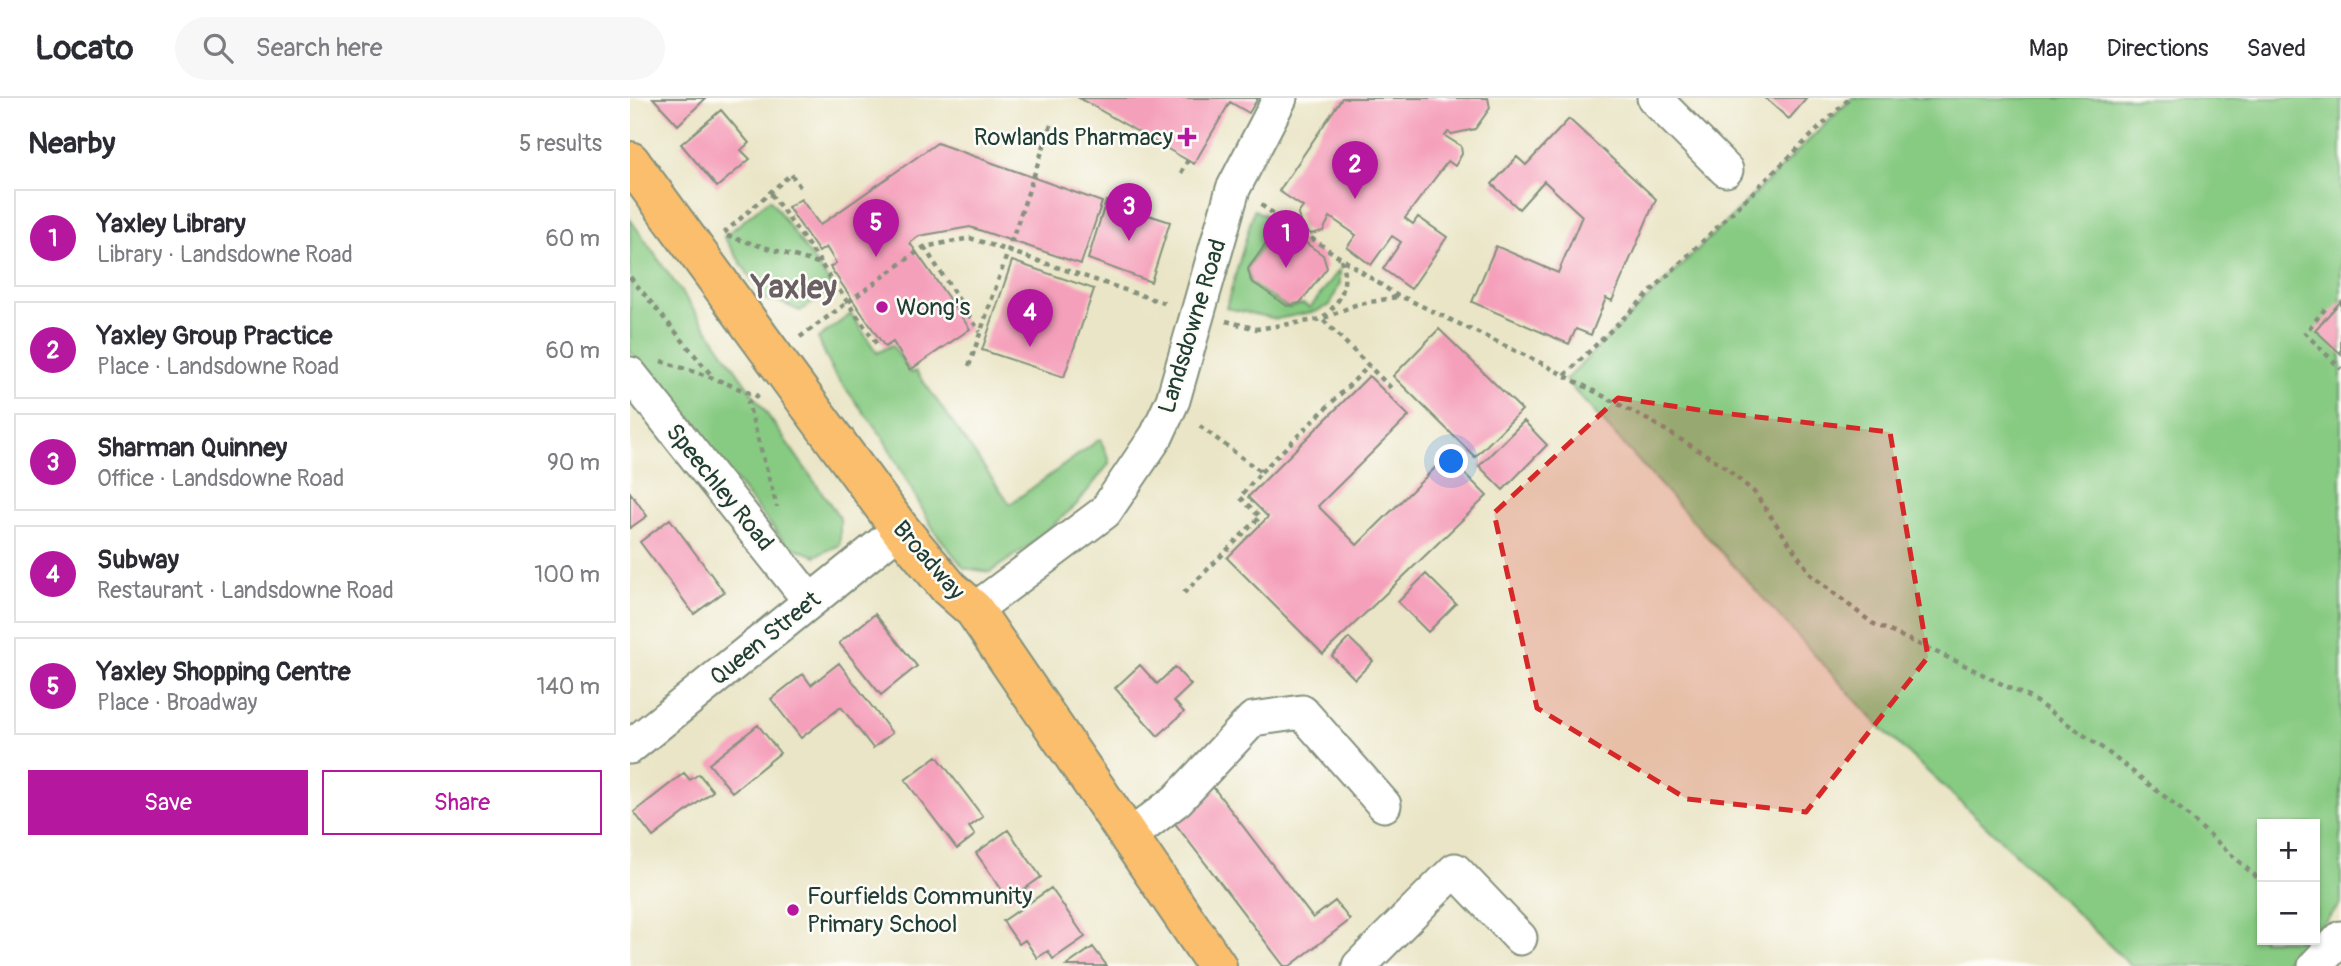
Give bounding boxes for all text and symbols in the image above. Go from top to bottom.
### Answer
search box [175,17,665,80]
text: Locato [35,28,133,69]
icon: search [199,29,237,67]
text: Search here [255,32,382,64]
text: Map [2029,34,2069,63]
text: Directions [2107,34,2208,63]
text: Saved [2246,34,2306,63]
place label: Rowlands Pharmacy [974,123,1173,152]
text: Nearby [28,125,115,162]
text: 5 results [519,129,602,158]
marker: Rowlands Pharmacy [1179,129,1195,145]
pin: 2 [1332,141,1378,199]
pin: 3 [1106,183,1152,241]
pin: 5 [853,199,899,257]
text: Yaxley Library [97,208,246,240]
pin: 1 [1263,210,1309,268]
text: 1 [49,224,58,253]
text: 60 m [545,224,600,253]
street label: Landsdowne Road [1152,236,1233,417]
text: Library · Landsdowne Road [97,240,353,269]
district label: Yaxley [749,268,837,308]
pin: 4 [1007,289,1053,347]
place label: Wong's [896,293,971,322]
marker: Wong's [874,299,890,315]
text: Yaxley Group Practice [97,320,332,352]
text: 2 [47,336,59,365]
text: 60 m [545,336,600,365]
text: Place · Landsdowne Road [97,352,339,381]
street label: Speechley Road [660,418,780,557]
text: Sharman Quinney [97,432,287,464]
your location [1434,444,1468,478]
text: 3 [47,448,59,477]
text: 90 m [547,448,600,477]
text: Office · Landsdowne Road [97,464,344,493]
street label: Broadway [886,515,971,606]
text: Subway [97,544,179,576]
text: 4 [46,560,60,589]
text: 100 m [534,560,600,589]
text: Restaurant · Landsdowne Road [97,576,394,605]
street label: Queen Street [704,585,827,692]
text: Yaxley Shopping Centre [97,656,351,688]
text: 5 [47,672,59,701]
text: 140 m [537,672,600,701]
text: Place · Broadway [97,688,257,717]
button: Save [28,770,308,835]
button: Share [322,770,602,835]
map controls [2257,819,2320,945]
button: + [2257,819,2320,882]
place label: Fourfields Community Primary School [807,882,1032,939]
button: − [2257,882,2320,945]
marker: Fourfields Community Primary School [785,902,801,918]

